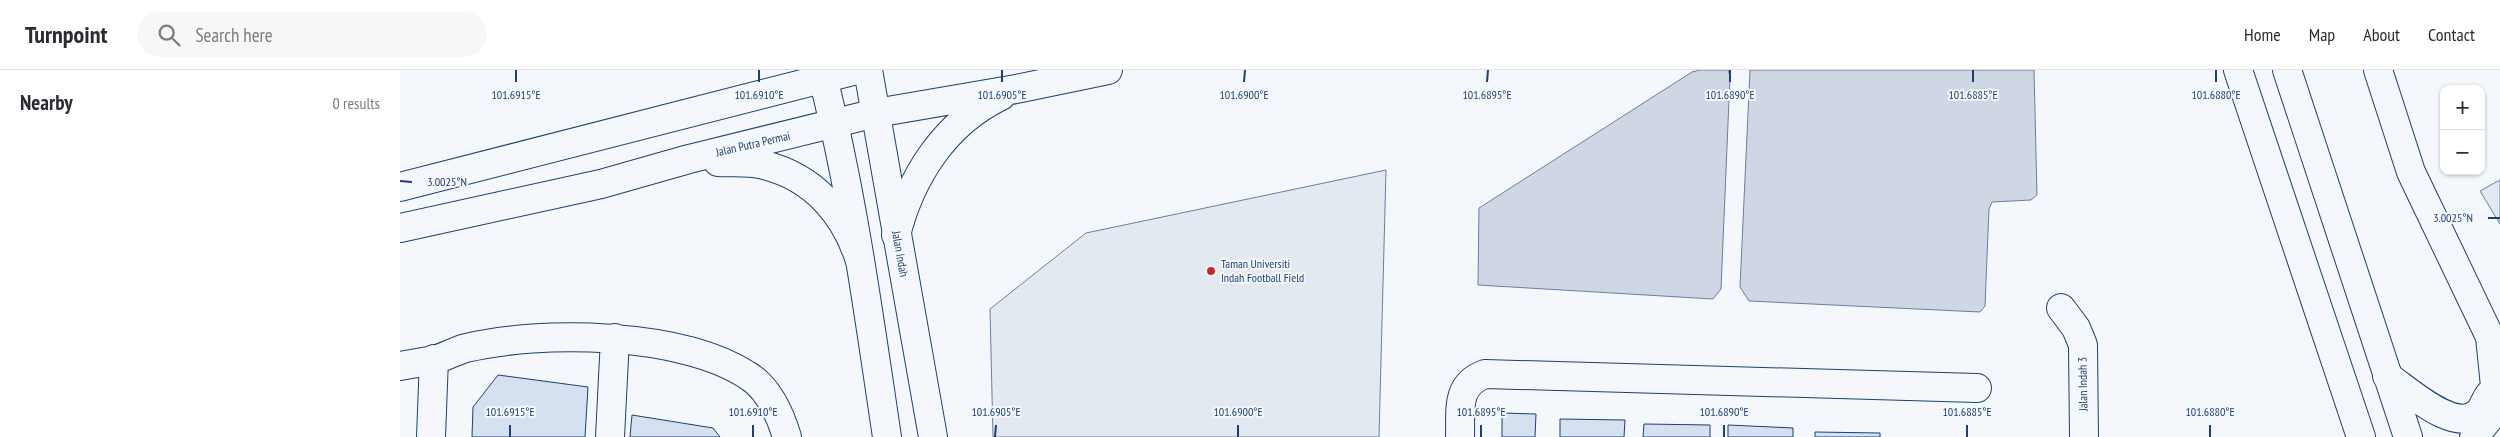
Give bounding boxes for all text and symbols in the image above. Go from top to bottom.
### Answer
search box [137,12,487,57]
text: Turnpoint [25,19,107,50]
icon: search [155,21,183,49]
text: Search here [195,23,273,47]
text: Home [2244,23,2281,46]
text: Map [2309,23,2335,46]
text: About [2363,23,2400,46]
text: Contact [2428,23,2475,46]
map controls [2440,85,2485,175]
button: + [2440,85,2485,130]
text: 101.6915°E [491,87,541,102]
text: 101.6910°E [734,87,784,102]
text: 101.6905°E [977,87,1027,102]
text: 101.6900°E [1219,87,1269,102]
text: 101.6895°E [1462,87,1512,102]
text: 101.6890°E [1705,87,1755,102]
text: 101.6885°E [1948,87,1998,102]
text: 101.6880°E [2191,87,2241,102]
text: Nearby [20,89,73,116]
text: 0 results [333,93,380,113]
street label: Jalan Putra Permai [713,128,792,160]
button: − [2440,130,2485,175]
text: 3.0025°N [427,174,467,189]
text: 3.0025°N [2433,210,2473,225]
street label: Jalan Indah [889,229,912,278]
place label: Taman Universiti Indah Football Field [1221,256,1304,285]
marker: Taman Universiti Indah Football Field [1205,265,1217,277]
street label: Jalan Indah 3 [2075,357,2090,412]
text: 101.6915°E [485,404,535,419]
text: 101.6910°E [728,404,778,419]
text: 101.6905°E [971,404,1021,419]
text: 101.6900°E [1213,404,1263,419]
text: 101.6895°E [1456,404,1506,419]
text: 101.6890°E [1699,404,1749,419]
text: 101.6885°E [1942,404,1992,419]
text: 101.6880°E [2185,404,2235,419]

